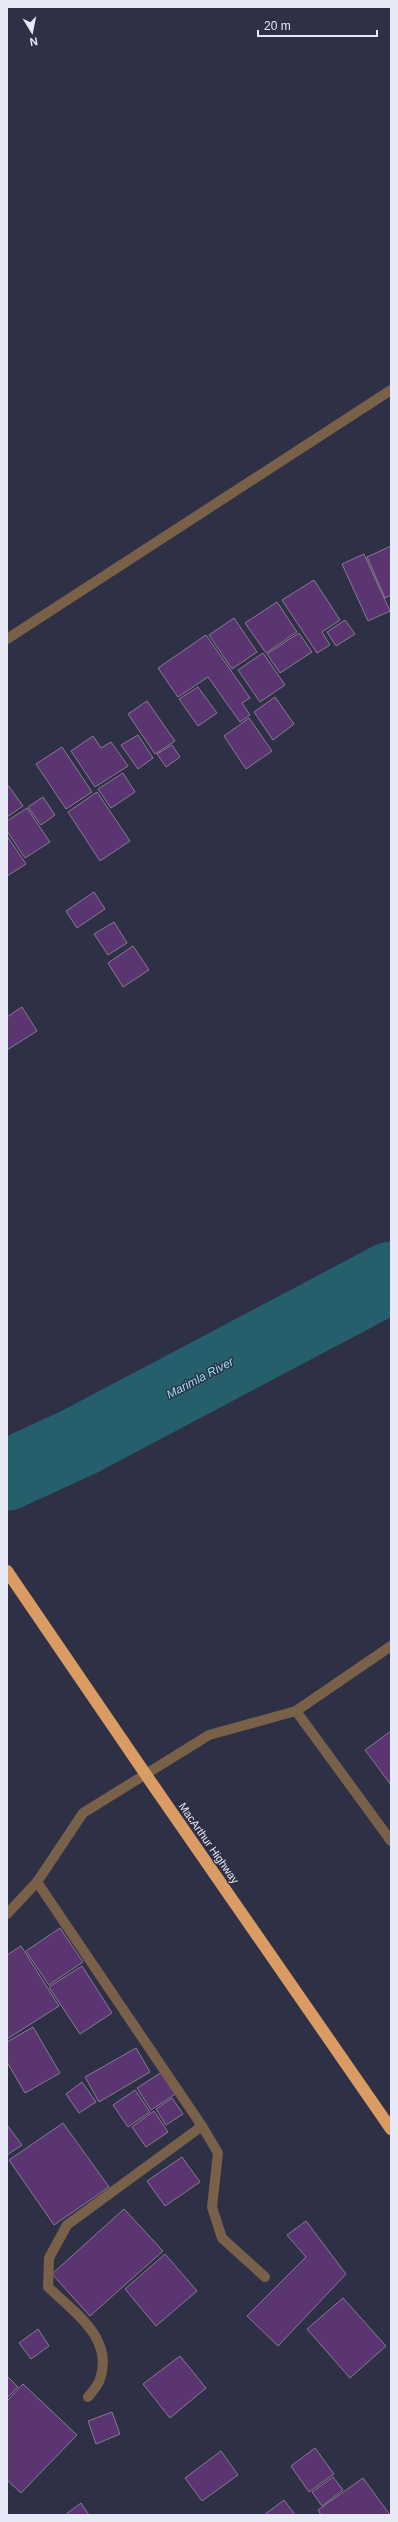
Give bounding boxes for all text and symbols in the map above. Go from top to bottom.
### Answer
north arrow [12,12,52,52]
scale bar [258,12,377,38]
text: 20 m [264,19,291,33]
text: N [29,35,39,48]
water label: Marimla River [164,1354,237,1402]
street label: MacArthur Highway [177,1800,242,1886]

